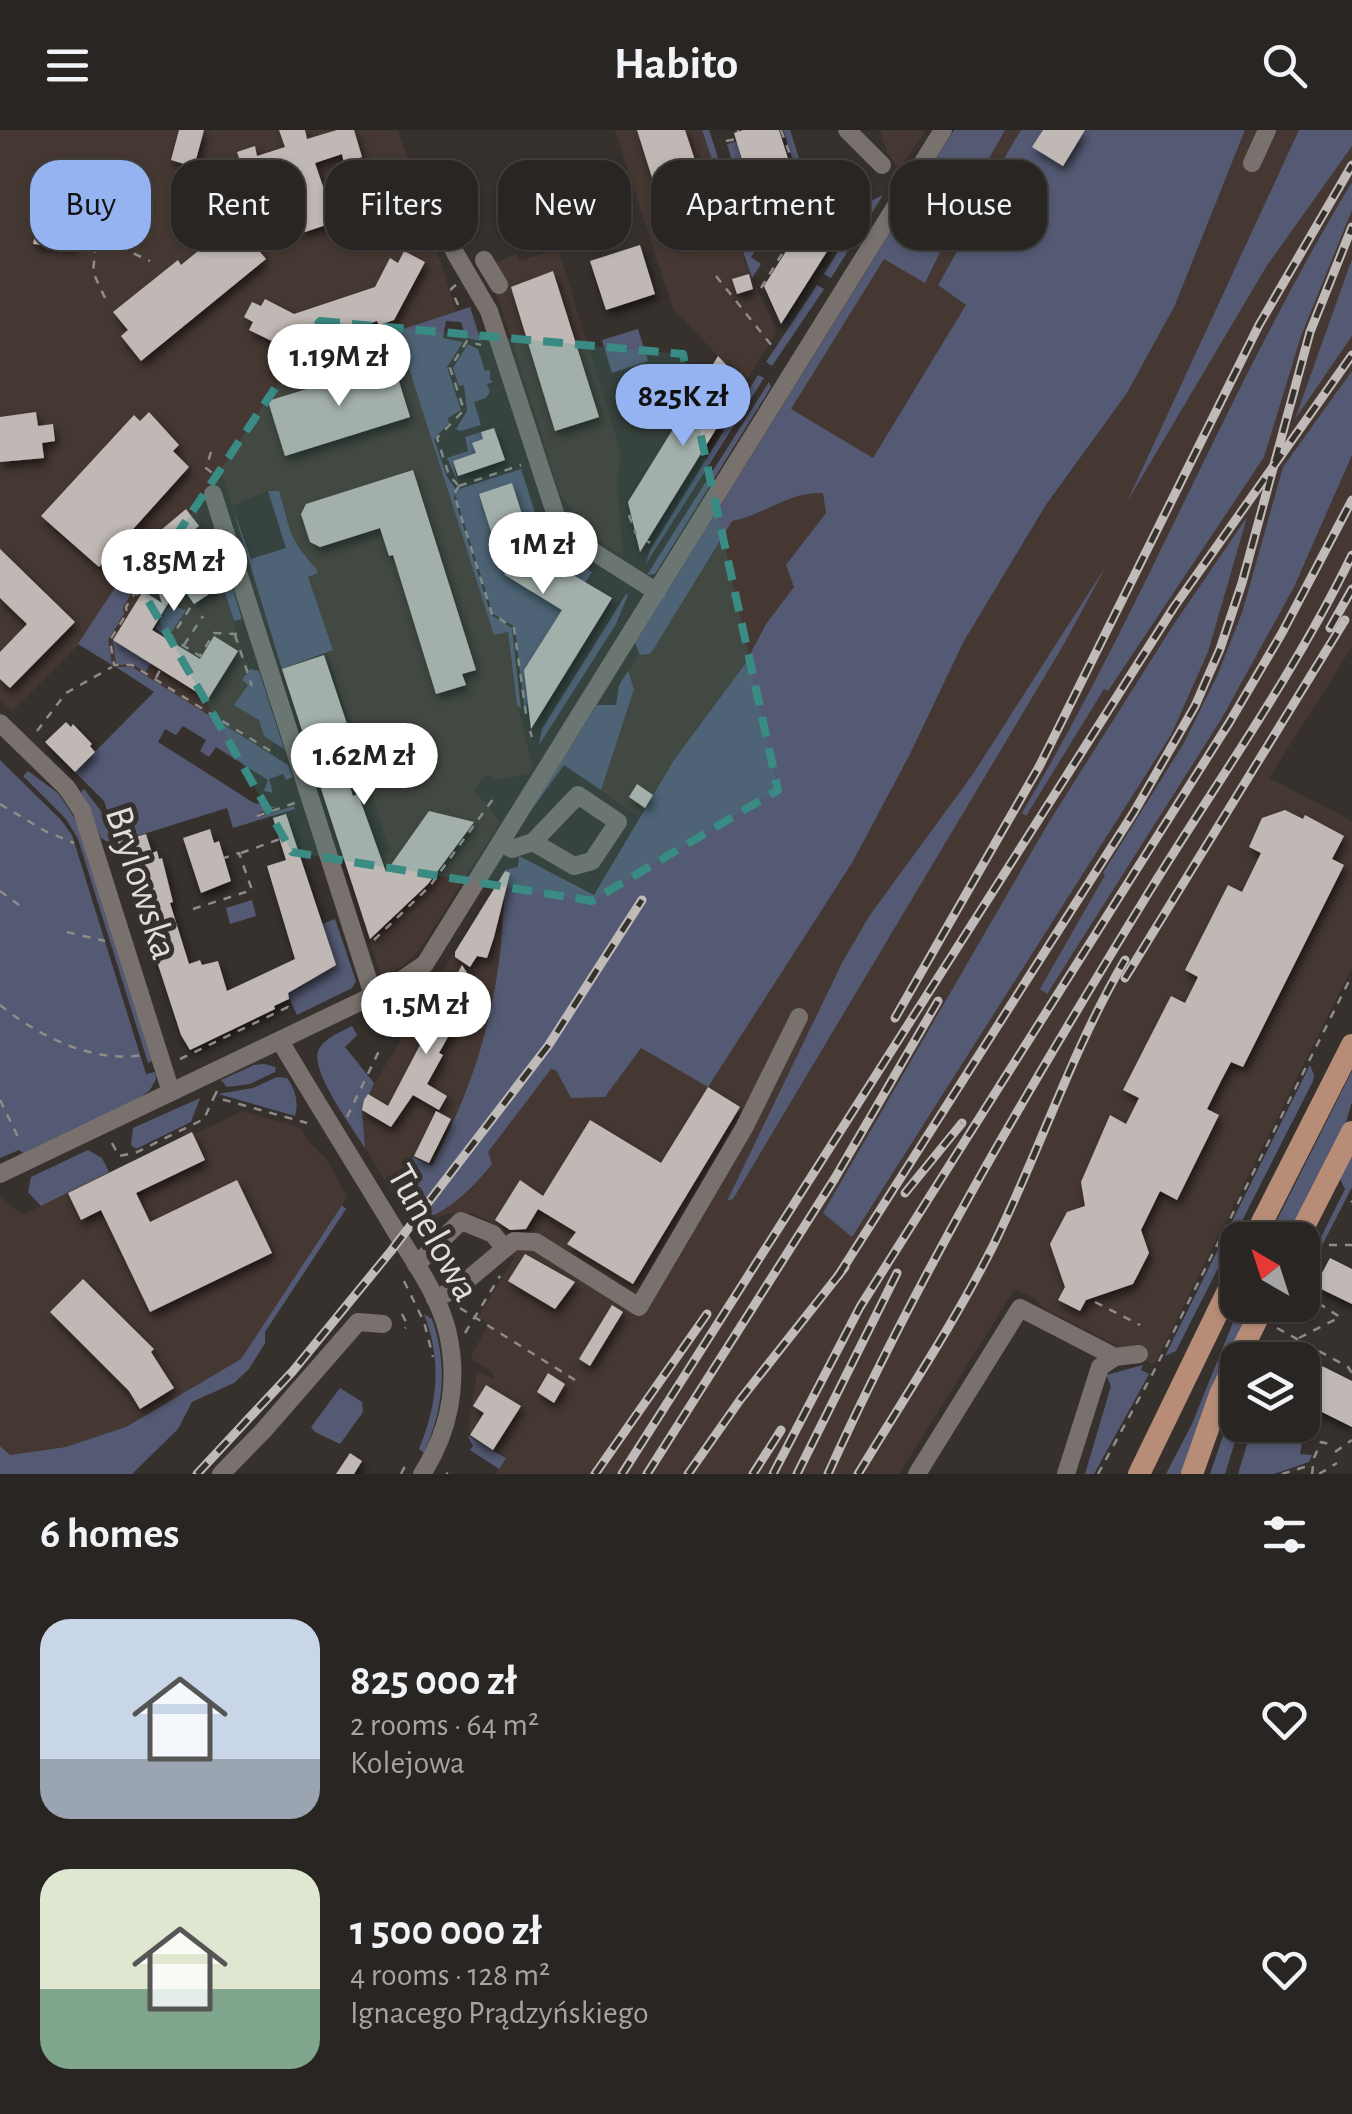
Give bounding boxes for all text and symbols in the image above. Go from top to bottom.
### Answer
icon: menu [40,38,95,93]
icon: search [1257,38,1312,93]
text: Habito [614,42,738,87]
chip: Buy [30,160,151,250]
chip: Rent [171,160,305,250]
chip: Filters [325,160,478,250]
chip: New [498,160,631,250]
chip: Apartment [651,160,870,250]
chip: House [890,160,1047,250]
pin: 1.19M zł [236,324,442,409]
text: 1.19M zł [290,340,388,372]
pin: 825K zł [591,364,775,449]
text: 825K zł [638,380,728,412]
pin: 1M zł [473,512,613,597]
text: 1M zł [511,528,575,560]
pin: 1.85M zł [71,529,277,614]
text: 1.85M zł [123,545,225,577]
pin: 1.62M zł [261,723,467,808]
text: 1.62M zł [313,739,415,771]
street label: Brylowska [98,802,184,964]
pin: 1.5M zł [334,972,518,1057]
text: 1.5M zł [383,988,469,1020]
street label: Tunelowa [379,1158,487,1308]
north arrow [1220,1222,1320,1322]
map controls [1220,1222,1320,1442]
button: layers [1220,1342,1320,1442]
icon: filters [1257,1507,1312,1562]
text: 6 homes [40,1513,179,1555]
icon: home [120,1659,240,1779]
text: 825 000 zł [350,1660,517,1702]
icon: heart [1257,1692,1312,1747]
text: 2 rooms · 64 m² [350,1709,539,1741]
text: Kolejowa [350,1747,465,1779]
icon: home [120,1909,240,2029]
text: 1 500 000 zł [350,1910,542,1952]
icon: heart [1257,1942,1312,1997]
text: 4 rooms · 128 m² [350,1959,550,1991]
text: Ignacego Prądzyńskiego [350,1997,649,2029]

